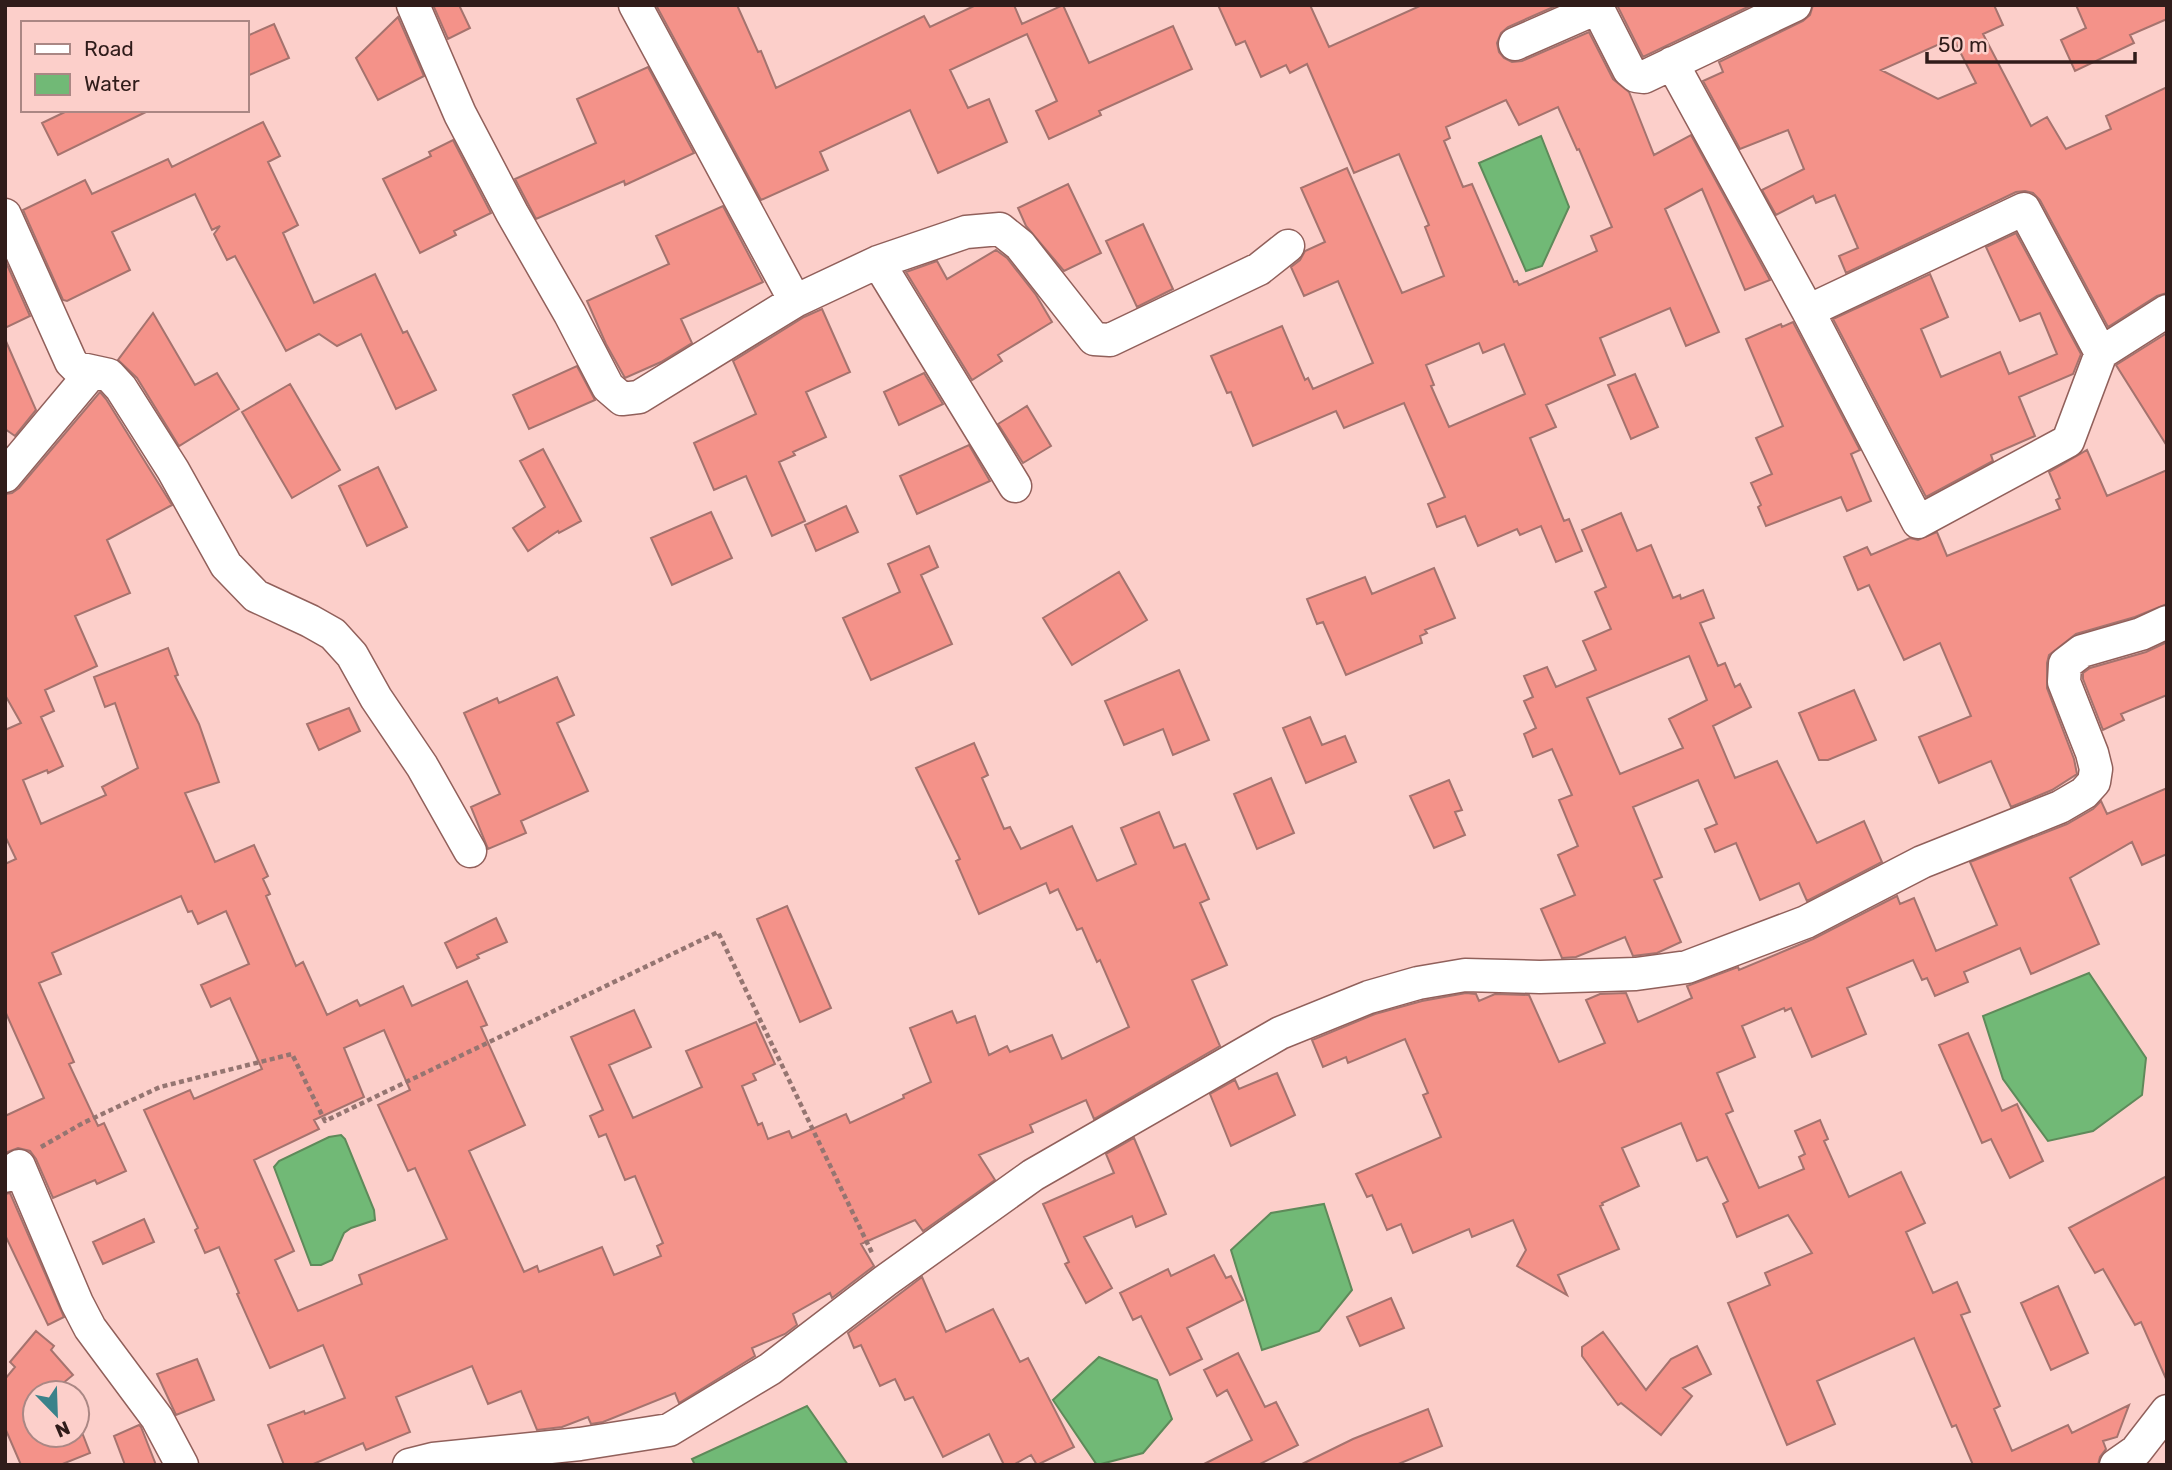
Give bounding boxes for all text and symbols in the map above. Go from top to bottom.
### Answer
legend [21,21,248,112]
scale bar [1927,21,2135,65]
text: 50 m [1938,32,1988,57]
text: Road [84,36,134,61]
text: Water [84,71,140,96]
north arrow [21,1379,91,1449]
text: N [52,1416,73,1442]

